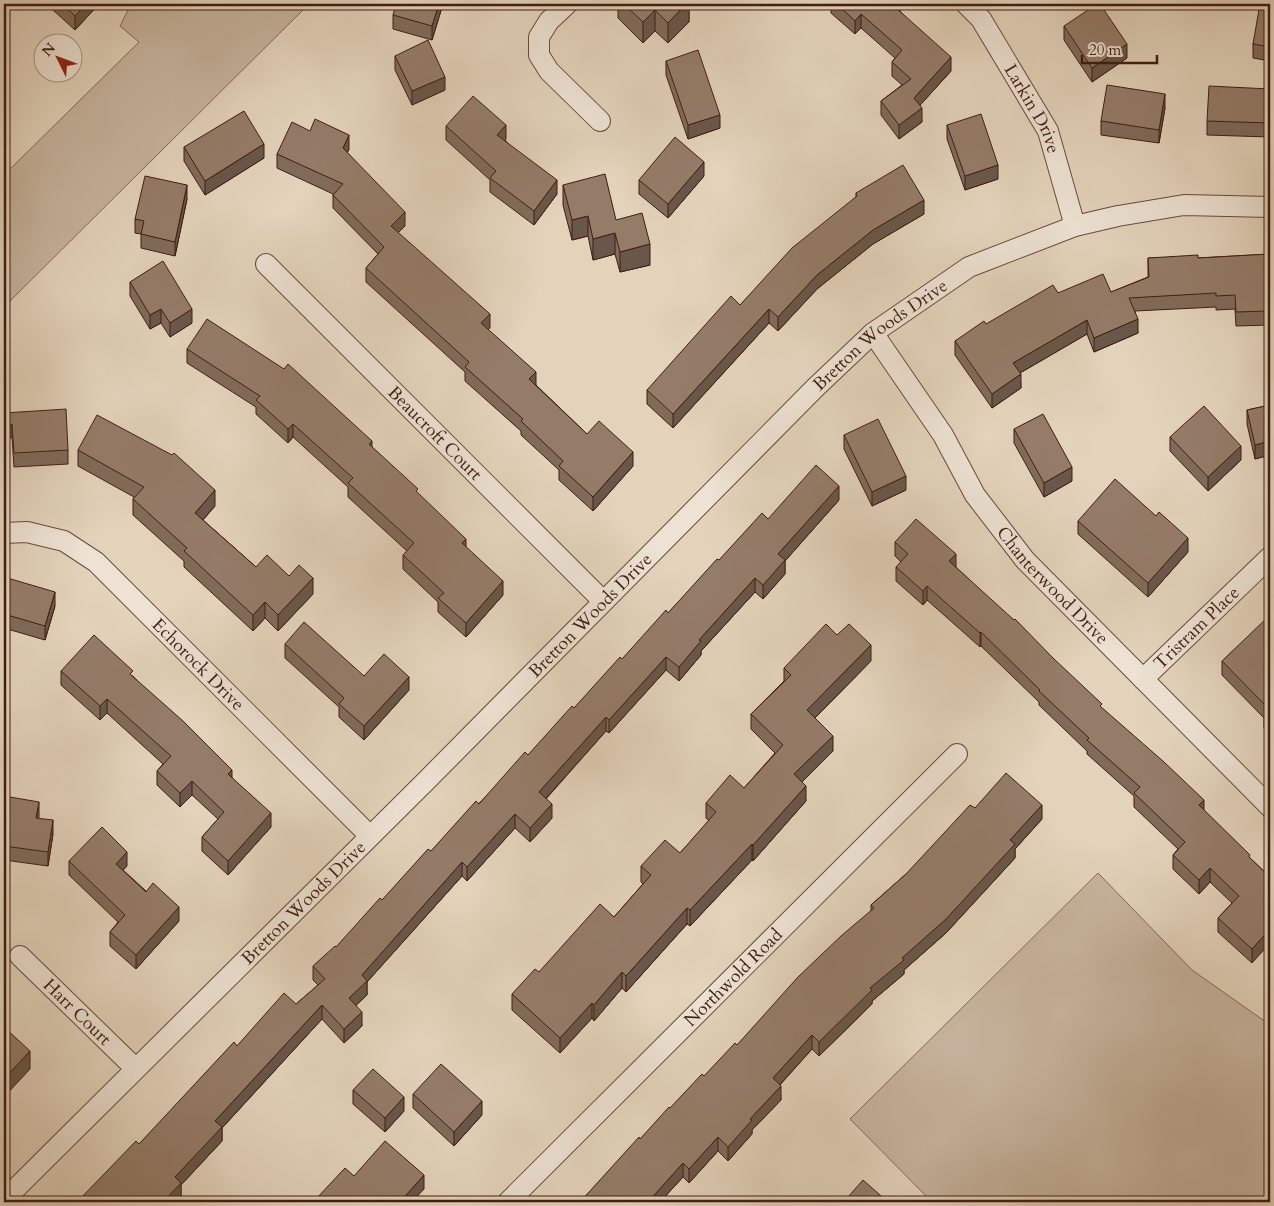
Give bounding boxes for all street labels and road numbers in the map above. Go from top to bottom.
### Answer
street label: Larkin Drive [998,59,1066,156]
street label: Bretton Woods Drive [807,273,952,396]
street label: Beaucroft Court [382,380,488,486]
street label: Chanterwood Drive [991,521,1114,650]
street label: Bretton Woods Drive [523,547,658,683]
street label: Tristram Place [1148,580,1245,675]
street label: Echorock Drive [146,612,250,716]
street label: Bretton Woods Drive [236,835,371,970]
street label: Northwold Road [678,922,788,1032]
street label: Harr Court [38,973,117,1051]

